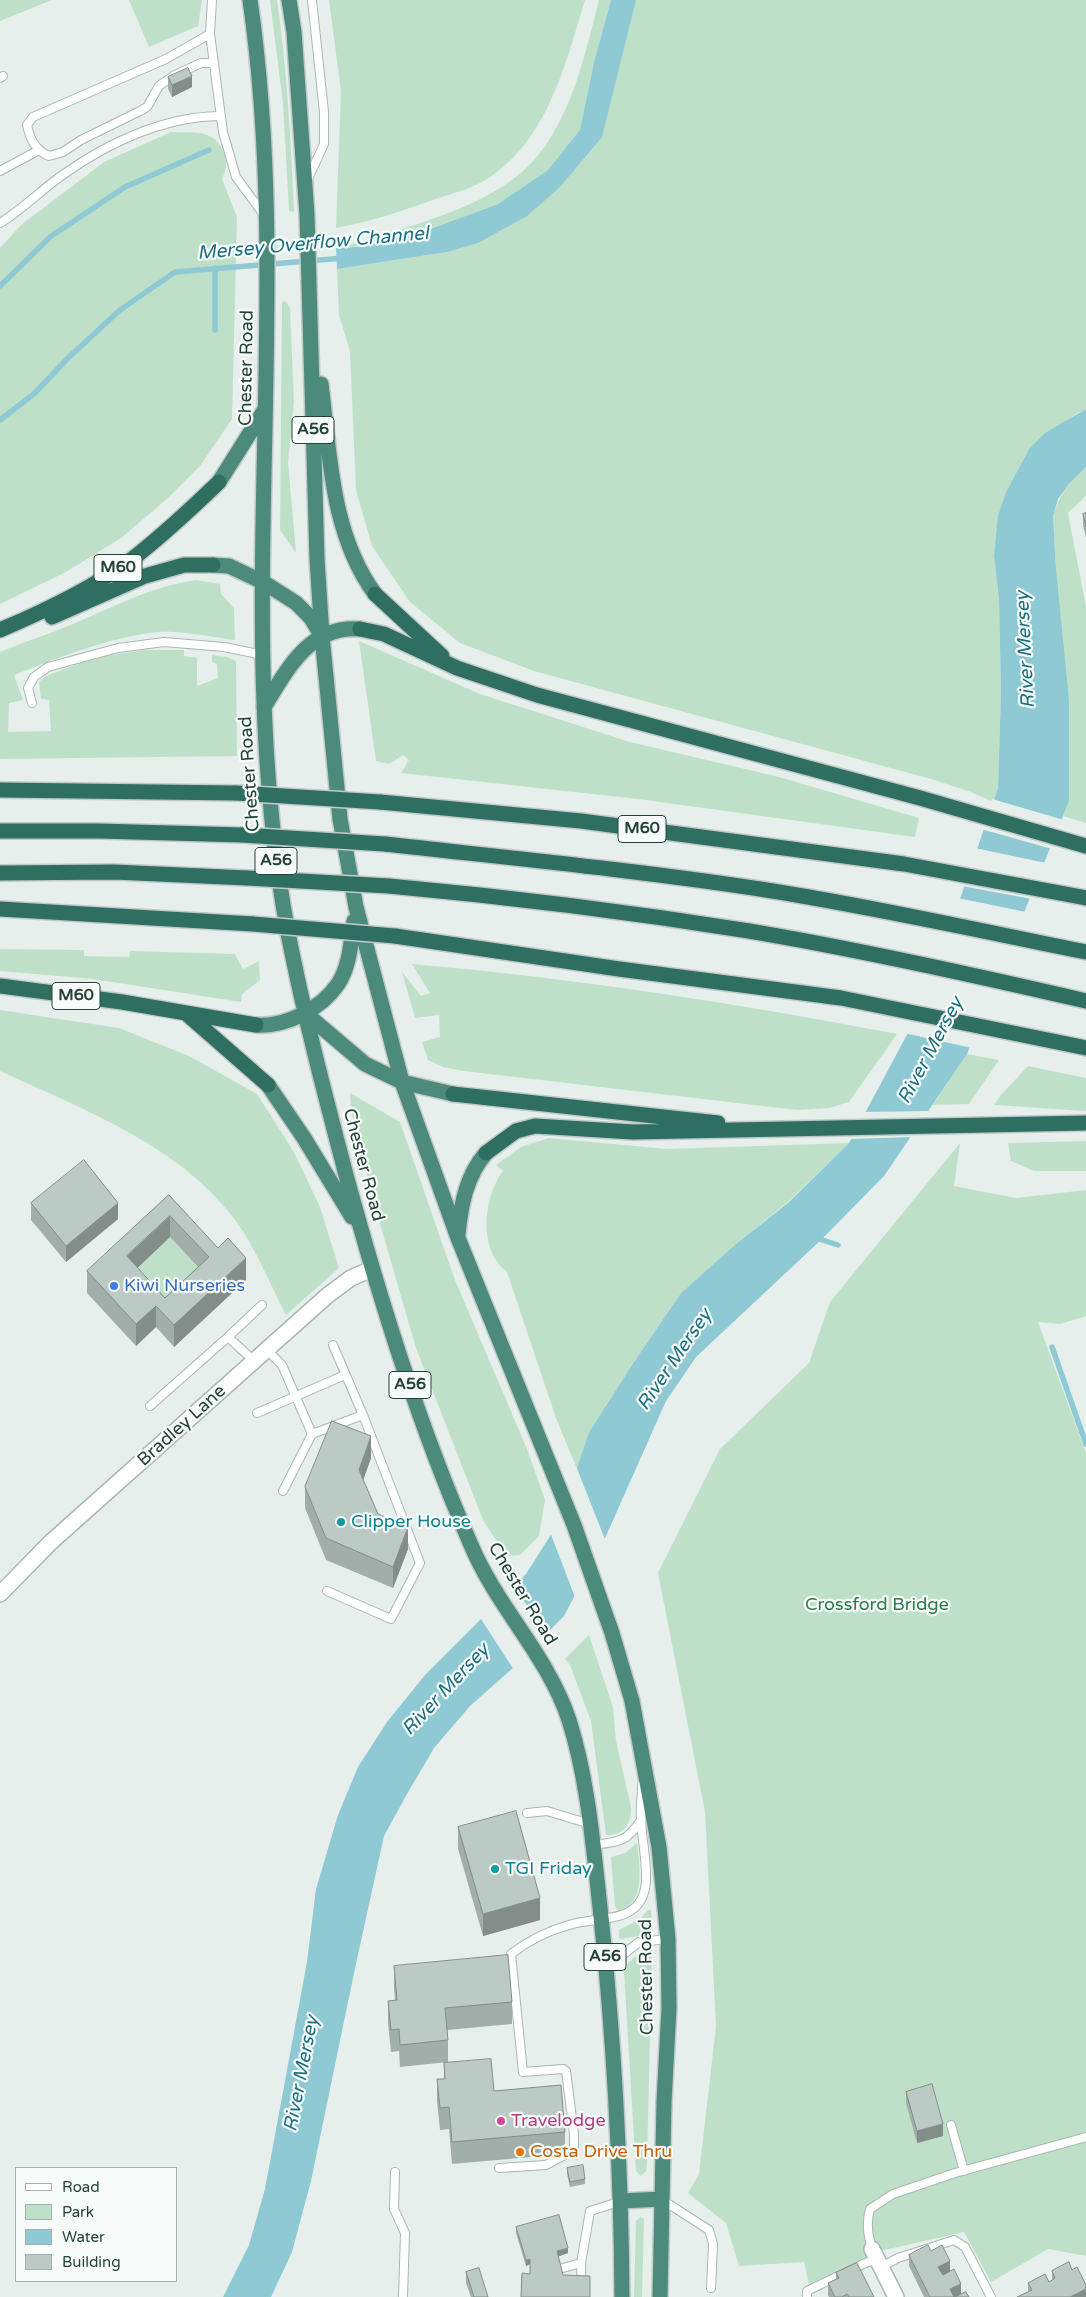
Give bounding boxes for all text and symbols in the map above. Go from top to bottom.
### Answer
water label: Mersey Overflow Channel [196,223,430,265]
street label: Chester Road [235,310,259,426]
road number: A56 [292,416,334,444]
road number: M60 [94,554,142,582]
water label: River Mersey [1012,591,1040,709]
street label: Chester Road [235,715,265,833]
road number: M60 [618,816,666,842]
road number: A56 [255,848,297,874]
road number: M60 [52,982,100,1009]
water label: River Mersey [893,994,969,1108]
street label: Chester Road [338,1106,388,1224]
place label: Kiwi Nurseries [124,1275,245,1297]
marker: Kiwi Nurseries [108,1280,120,1292]
water label: River Mersey [633,1305,717,1415]
road number: A56 [389,1372,431,1398]
street label: Bradley Lane [133,1381,231,1471]
place label: Clipper House [351,1511,471,1533]
marker: Clipper House [335,1516,347,1528]
street label: Chester Road [483,1539,561,1649]
park label: Crossford Bridge [805,1594,949,1616]
water label: River Mersey [398,1639,494,1741]
place label: TGI Friday [505,1858,592,1880]
marker: TGI Friday [489,1863,501,1875]
street label: Chester Road [635,1919,659,2035]
road number: A56 [584,1944,626,1970]
water label: River Mersey [280,2014,324,2134]
place label: Travelodge [511,2110,606,2132]
marker: Travelodge [495,2115,507,2127]
place label: Costa Drive Thru [530,2141,672,2163]
marker: Costa Drive Thru [514,2146,526,2158]
legend [15,2167,178,2282]
text: Road [62,2178,100,2196]
text: Park [62,2203,94,2221]
text: Water [62,2228,105,2246]
text: Building [62,2253,121,2271]

